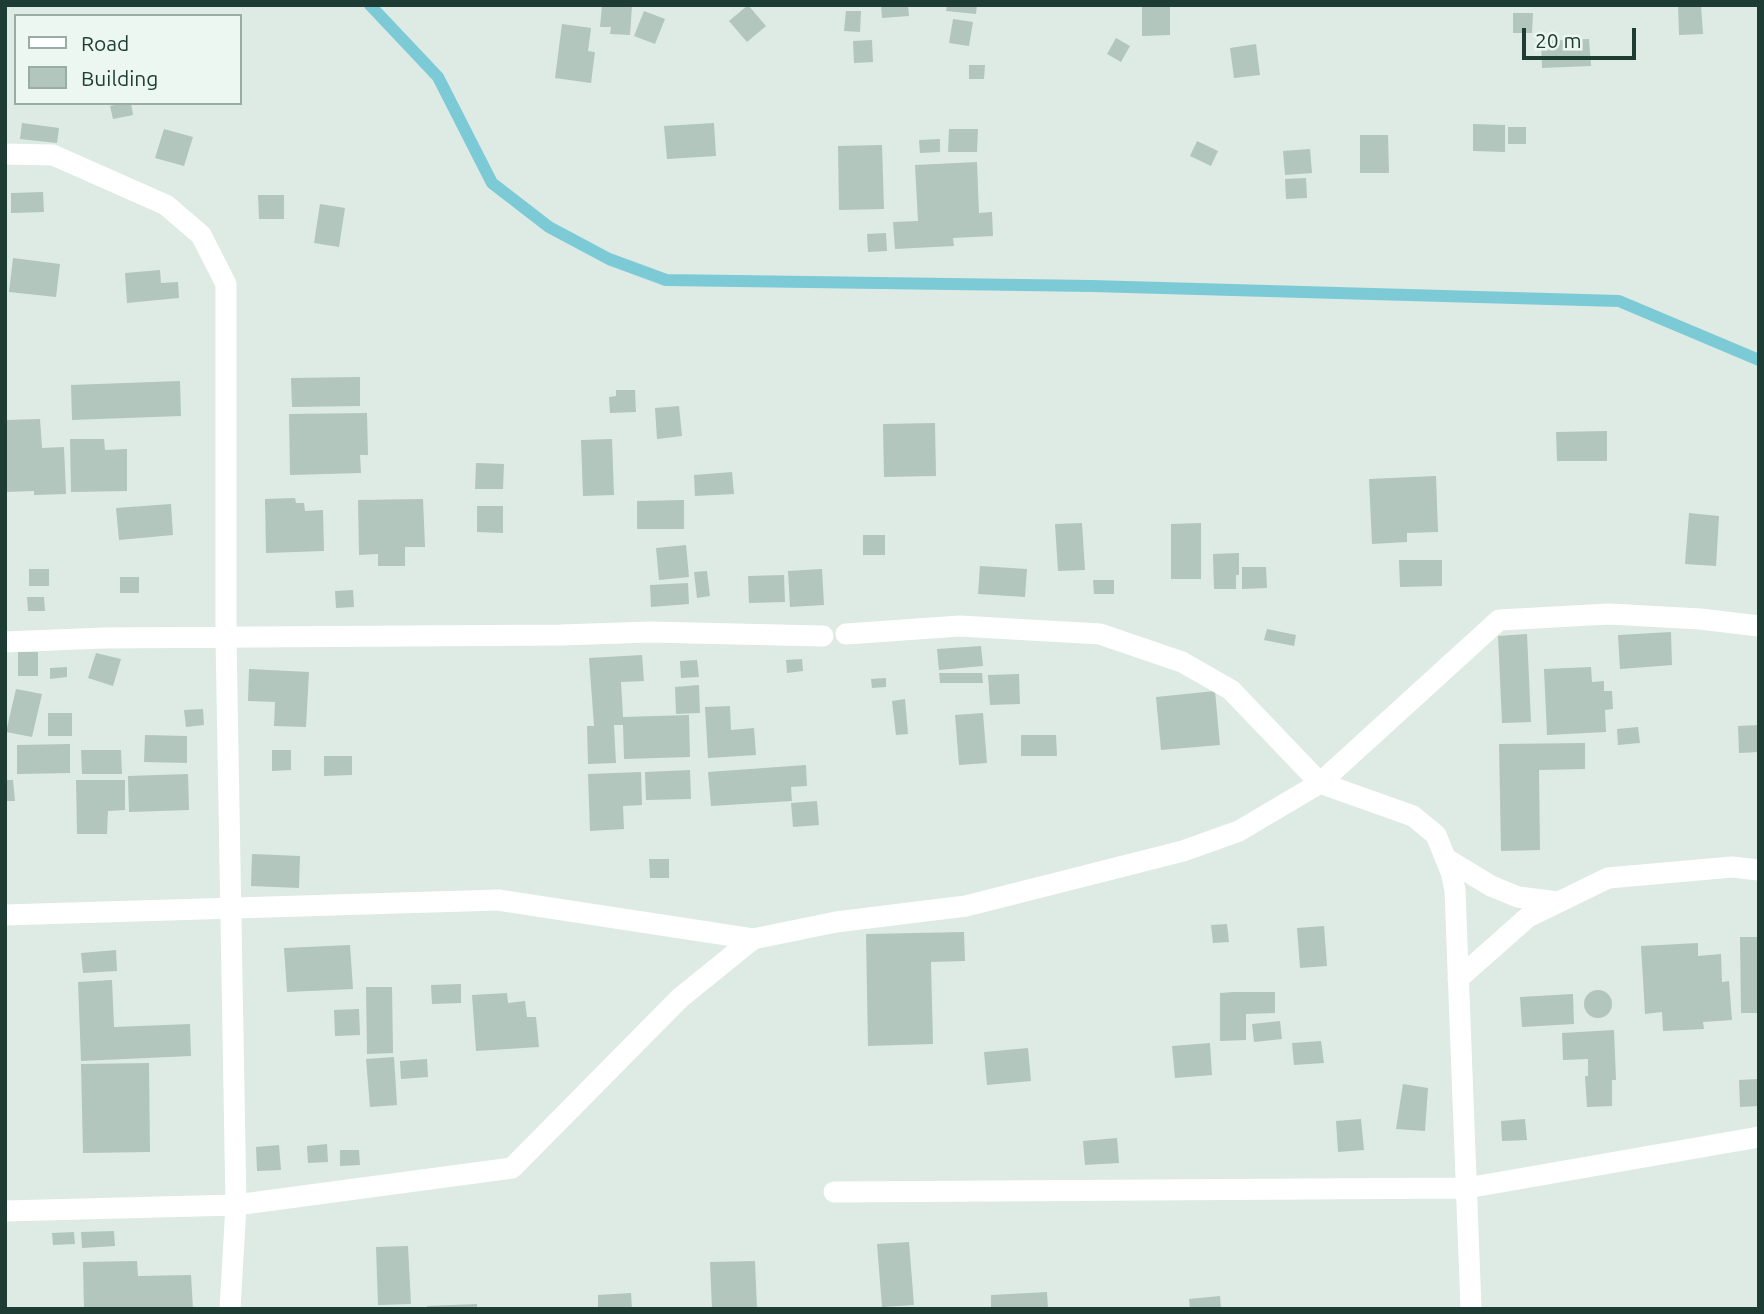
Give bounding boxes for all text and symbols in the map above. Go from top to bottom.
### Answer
legend [14,14,242,105]
scale bar [1526,14,1640,58]
text: 20 m [1535,28,1582,52]
text: Road [81,31,129,55]
text: Building [81,66,158,90]

